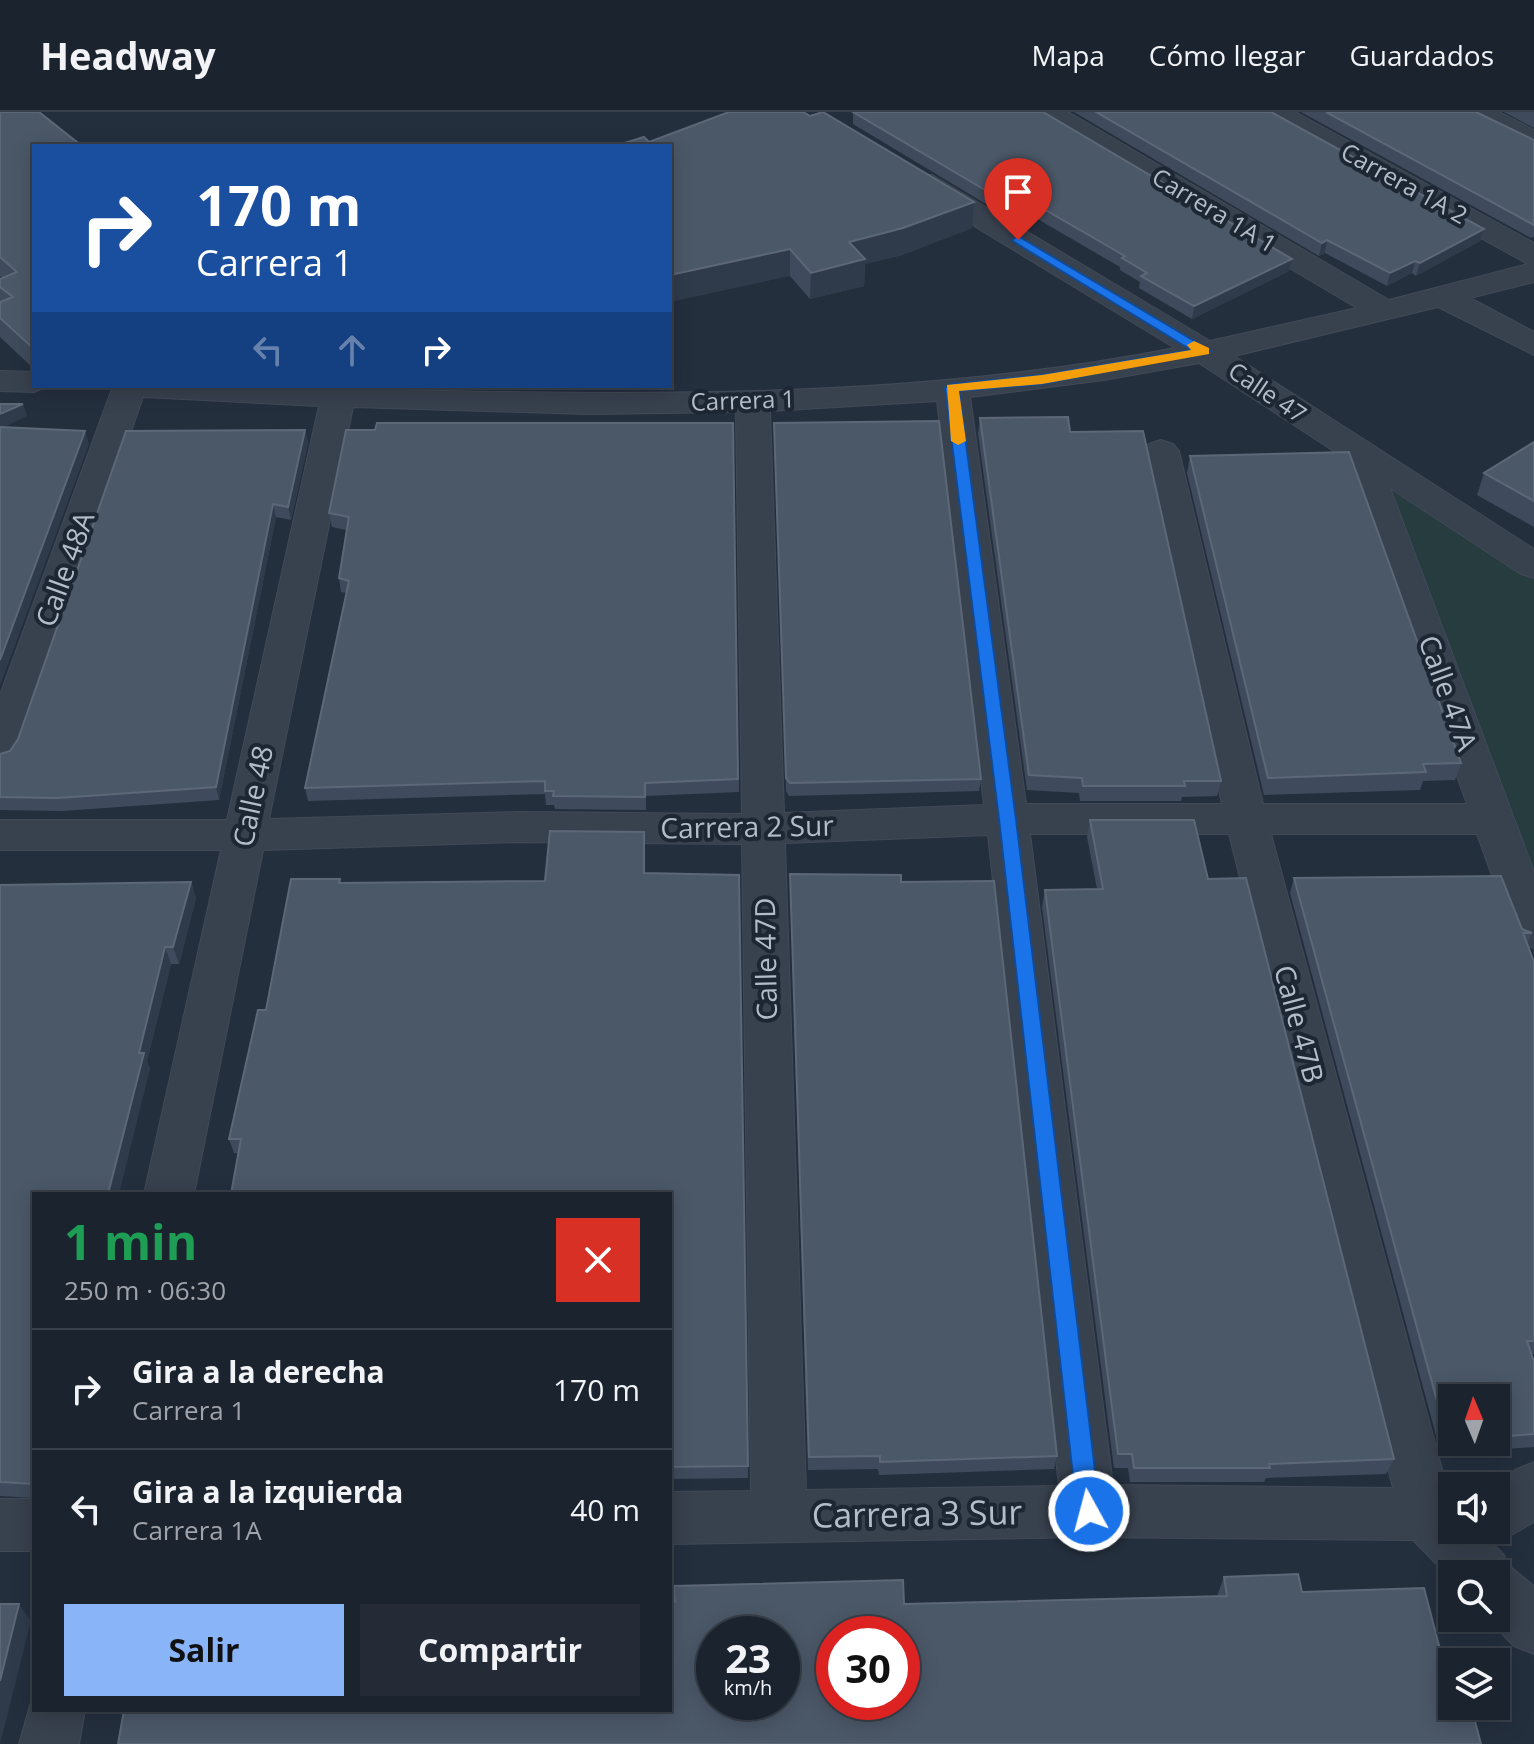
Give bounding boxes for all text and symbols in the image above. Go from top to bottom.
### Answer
text: Headway [40,29,216,81]
text: Mapa [1031,36,1105,74]
text: Cómo llegar [1149,36,1305,74]
text: Guardados [1349,36,1494,74]
street label: Carrera 1A 2 [1336,134,1474,231]
pin [984,158,1052,240]
street label: Carrera 1A 1 [1146,160,1283,260]
text: 170 m [196,166,362,242]
icon: arrive [996,170,1040,214]
icon: right [64,176,168,280]
text: Carrera 1 [196,238,353,287]
icon: left [246,328,290,372]
icon: ahead [330,328,374,372]
icon: right [414,328,458,372]
street label: Calle 47 [1222,354,1313,430]
street label: Carrera 1 [690,381,796,418]
street label: Calle 48A [26,505,103,632]
street label: Calle 47A [1411,630,1487,756]
street label: Calle 48 [223,742,281,850]
street label: Carrera 2 Sur [660,805,835,847]
street label: Calle 47D [745,897,785,1021]
street label: Calle 47B [1266,961,1334,1087]
text: 1 min [64,1209,197,1274]
button: close [556,1218,640,1302]
text: 250 m · 06:30 [64,1272,226,1308]
text: Gira a la derecha [132,1351,385,1392]
icon: right [64,1367,108,1411]
text: 170 m [553,1369,640,1410]
north arrow [1438,1384,1510,1456]
map controls [1438,1384,1510,1720]
text: Carrera 1 [132,1392,245,1428]
position arrow [1047,1469,1131,1553]
text: Gira a la izquierda [132,1471,404,1512]
button: sound [1438,1472,1510,1544]
icon: left [64,1487,108,1531]
street label: Carrera 3 Sur [811,1488,1023,1538]
text: 40 m [570,1489,640,1530]
text: Carrera 1A [132,1512,262,1548]
button: search [1438,1560,1510,1632]
button: Salir [64,1604,344,1696]
button: Compartir [360,1604,640,1696]
speed limit sign: 30 [816,1616,920,1720]
text: 23 [725,1630,771,1685]
button: layers [1438,1648,1510,1720]
text: km/h [724,1674,772,1701]

